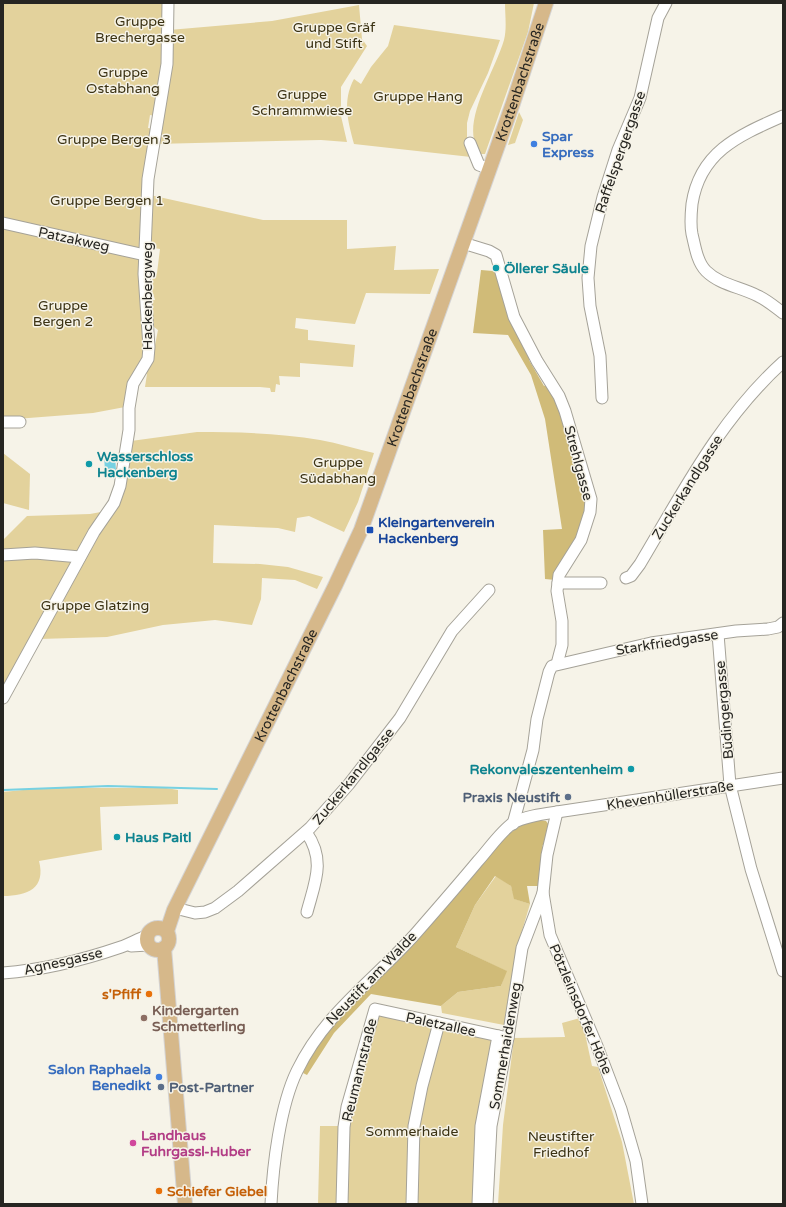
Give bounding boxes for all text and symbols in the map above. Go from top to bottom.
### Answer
park label: Gruppe Brechergasse [95,13,185,46]
park label: Gruppe Gräf und Stift [293,19,376,52]
street label: Krottenbachstraße [492,20,548,144]
park label: Gruppe Ostabhang [86,64,160,97]
park label: Gruppe Schrammwiese [252,86,352,119]
park label: Gruppe Hang [373,88,463,105]
street label: Raffelspergergasse [592,89,649,215]
place label: Spar Express [542,128,594,161]
park label: Gruppe Bergen 3 [57,131,171,148]
marker: Spar Express [529,139,539,149]
park label: Gruppe Bergen 1 [50,192,164,209]
street label: Patzakweg [37,224,111,255]
street label: Hackenbergweg [139,242,156,350]
place label: Öllerer Säule [504,260,589,277]
marker: Öllerer Säule [491,263,501,273]
park label: Gruppe Bergen 2 [33,297,93,330]
street label: Krottenbachstraße [383,326,441,449]
street label: Strehlgasse [560,424,597,502]
street label: Zuckerkandlgasse [648,432,726,543]
place label: Wasserschloss Hackenberg [97,448,194,481]
park label: Gruppe Südabhang [300,454,376,487]
marker: Wasserschloss Hackenberg [84,459,94,469]
place label: Kleingartenverein Hackenberg [378,514,495,547]
marker: Kleingartenverein Hackenberg [365,525,375,535]
park label: Gruppe Glatzing [41,597,149,614]
street label: Krottenbachstraße [251,626,321,745]
street label: Starkfriedgasse [615,626,720,659]
street label: Büdingergasse [712,660,737,760]
street label: Zuckerkandlgasse [309,724,398,828]
place label: Rekonvaleszentenheim [470,761,623,778]
marker: Rekonvaleszentenheim [626,764,636,774]
street label: Khevenhüllerstraße [605,777,735,814]
place label: Praxis Neustift [463,789,561,806]
marker: Praxis Neustift [563,792,573,802]
place label: Haus Paitl [125,829,192,846]
marker: Haus Paitl [112,832,122,842]
street label: Neustift am Walde [322,928,420,1029]
street label: Pötzleinsdorfer Höhe [545,941,616,1077]
street label: Agnesgasse [22,944,104,979]
street label: Sommerhaidenweg [486,981,525,1111]
place label: s'Pfiff [102,986,142,1003]
marker: s'Pfiff [144,989,154,999]
place label: Kindergarten Schmetterling [152,1002,246,1035]
street label: Paletzallee [404,1009,478,1040]
marker: Kindergarten Schmetterling [139,1013,149,1023]
street label: Reumannstraße [338,1017,381,1124]
place label: Salon Raphaela Benedikt [48,1061,152,1094]
marker: Salon Raphaela Benedikt [154,1072,164,1082]
place label: Post-Partner [169,1079,255,1096]
marker: Post-Partner [156,1082,166,1092]
park label: Sommerhaide [366,1123,458,1140]
place label: Landhaus Fuhrgassl-Huber [141,1127,251,1160]
park label: Neustifter Friedhof [528,1128,595,1161]
marker: Landhaus Fuhrgassl-Huber [128,1138,138,1148]
place label: Schiefer Giebel [167,1183,267,1200]
marker: Schiefer Giebel [154,1186,164,1196]

